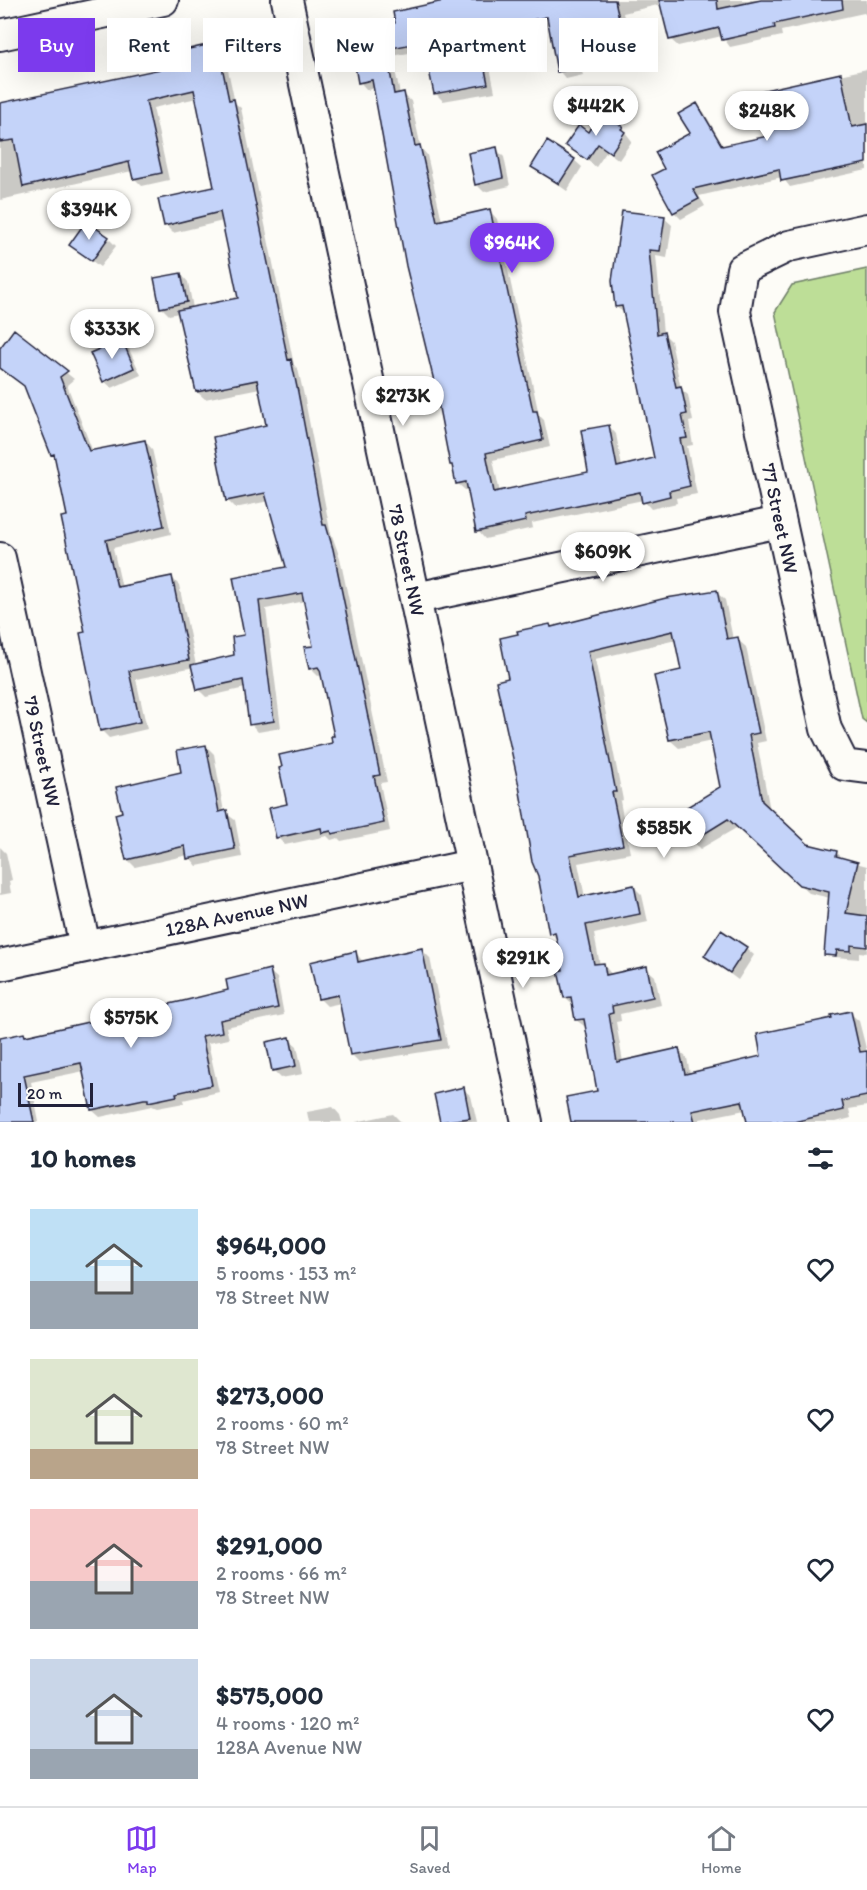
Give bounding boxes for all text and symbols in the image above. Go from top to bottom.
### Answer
chip: Buy [18,18,95,72]
chip: Rent [107,18,191,72]
chip: Filters [203,18,303,72]
chip: New [315,18,395,72]
chip: Apartment [407,18,547,72]
chip: House [559,18,658,72]
pin: $442K [554,86,638,137]
pin: $248K [725,91,809,142]
text: $442K [567,93,625,117]
text: $248K [739,98,795,122]
pin: $394K [47,190,131,241]
text: $394K [61,197,117,221]
pin: $964K [470,223,554,274]
text: $964K [484,230,540,254]
pin: $333K [70,309,154,360]
text: $333K [84,316,140,340]
pin: $273K [361,376,445,427]
text: $273K [376,383,430,407]
street label: 77 Street NW [756,461,804,576]
street label: 78 Street NW [383,502,430,618]
pin: $609K [561,532,645,583]
text: $609K [575,539,631,563]
street label: 79 Street NW [19,694,66,809]
pin: $585K [622,808,706,859]
text: $585K [637,815,691,839]
street label: 128A Avenue NW [163,888,311,942]
pin: $291K [481,938,565,989]
text: $291K [496,945,550,969]
pin: $575K [89,998,173,1049]
text: $575K [104,1005,158,1029]
scale bar [18,1080,93,1108]
text: 20 m [27,1084,62,1103]
text: 10 homes [30,1142,136,1174]
icon: filters [804,1142,837,1175]
text: $964,000 [216,1229,326,1261]
icon: home [78,1233,150,1305]
icon: heart [804,1253,837,1286]
text: 5 rooms · 153 m² [216,1261,356,1285]
text: 78 Street NW [216,1285,329,1309]
text: $273,000 [216,1379,324,1411]
icon: home [78,1383,150,1455]
icon: heart [804,1403,837,1436]
text: 2 rooms · 60 m² [216,1411,349,1435]
text: 78 Street NW [216,1435,329,1459]
text: $291,000 [216,1529,323,1561]
icon: home [78,1533,150,1605]
icon: heart [804,1553,837,1586]
text: 2 rooms · 66 m² [216,1561,347,1585]
text: 78 Street NW [216,1585,329,1609]
text: $575,000 [216,1679,324,1711]
icon: home [78,1683,150,1755]
icon: heart [804,1703,837,1736]
text: 4 rooms · 120 m² [216,1711,359,1735]
text: 128A Avenue NW [216,1735,362,1759]
tab: Map [125,1822,158,1877]
tab: Saved [409,1822,450,1877]
tab: Home [701,1822,742,1877]

